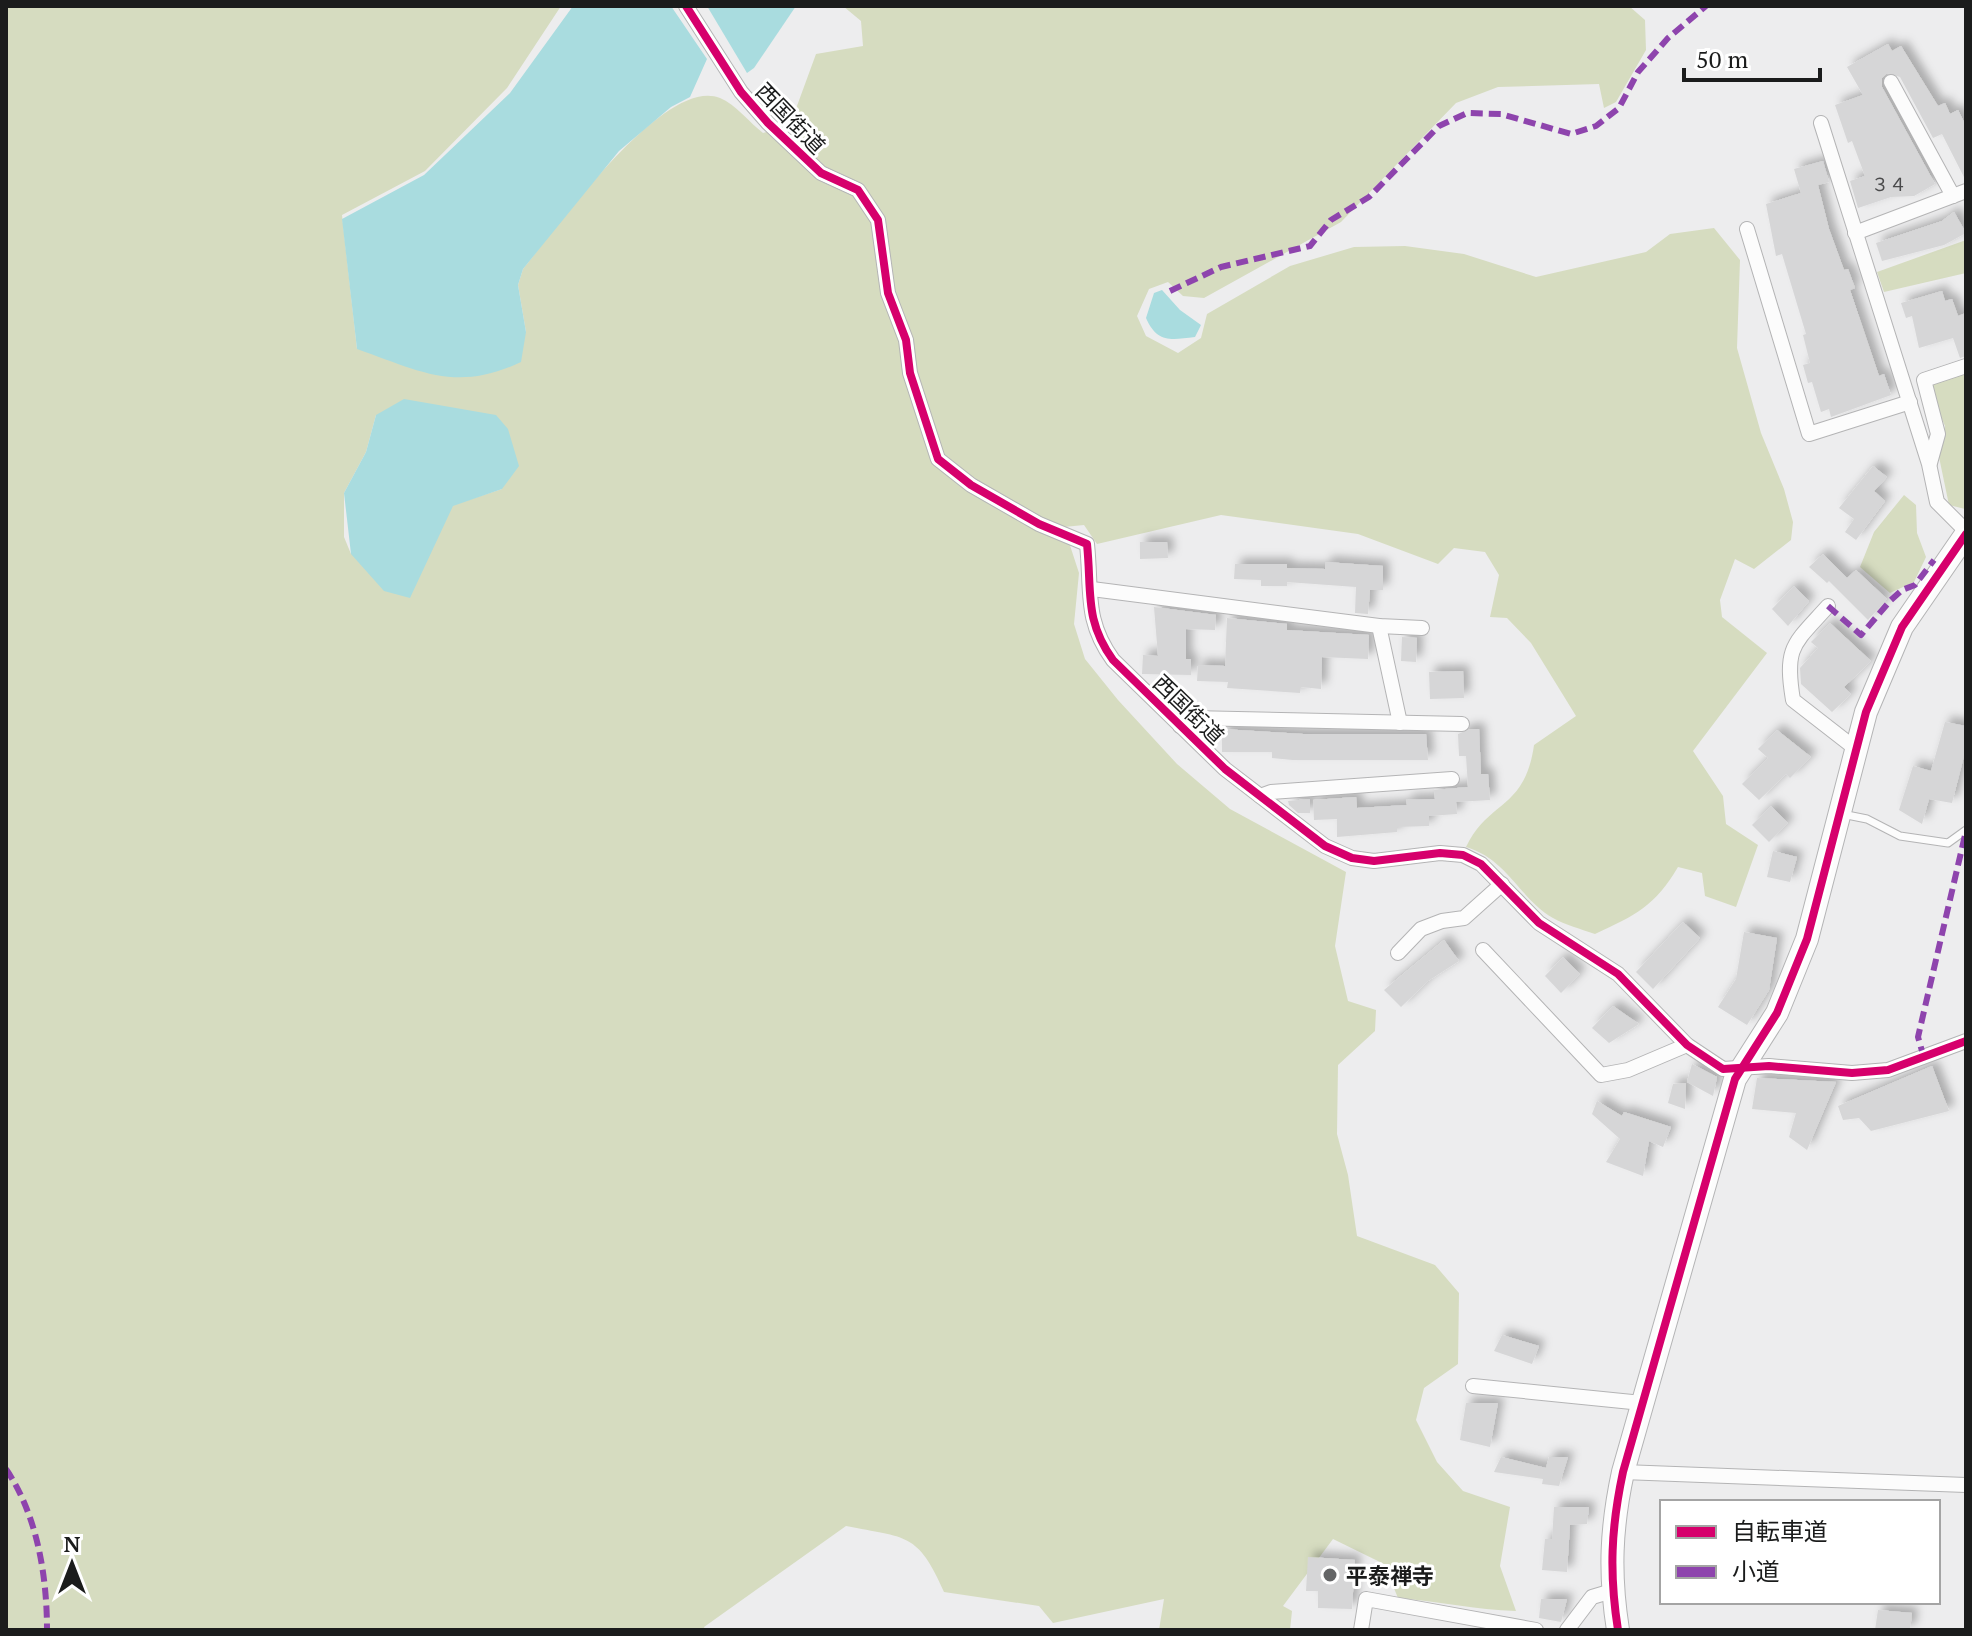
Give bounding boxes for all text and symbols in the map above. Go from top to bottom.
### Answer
scale bar [1684,32,1820,82]
text: 50 m [1696,43,1748,75]
street label: 西国街道 [750,76,832,160]
house number: ３４ [1871,172,1907,196]
street label: 西国街道 [1147,668,1231,750]
legend [1660,1500,1940,1604]
text: 自転車道 [1732,1515,1828,1547]
north arrow [32,1524,112,1604]
text: N [64,1529,81,1558]
text: 小道 [1732,1555,1780,1587]
place label: 平泰禅寺 [1346,1561,1434,1590]
marker: 平泰禅寺 [1321,1566,1339,1584]

